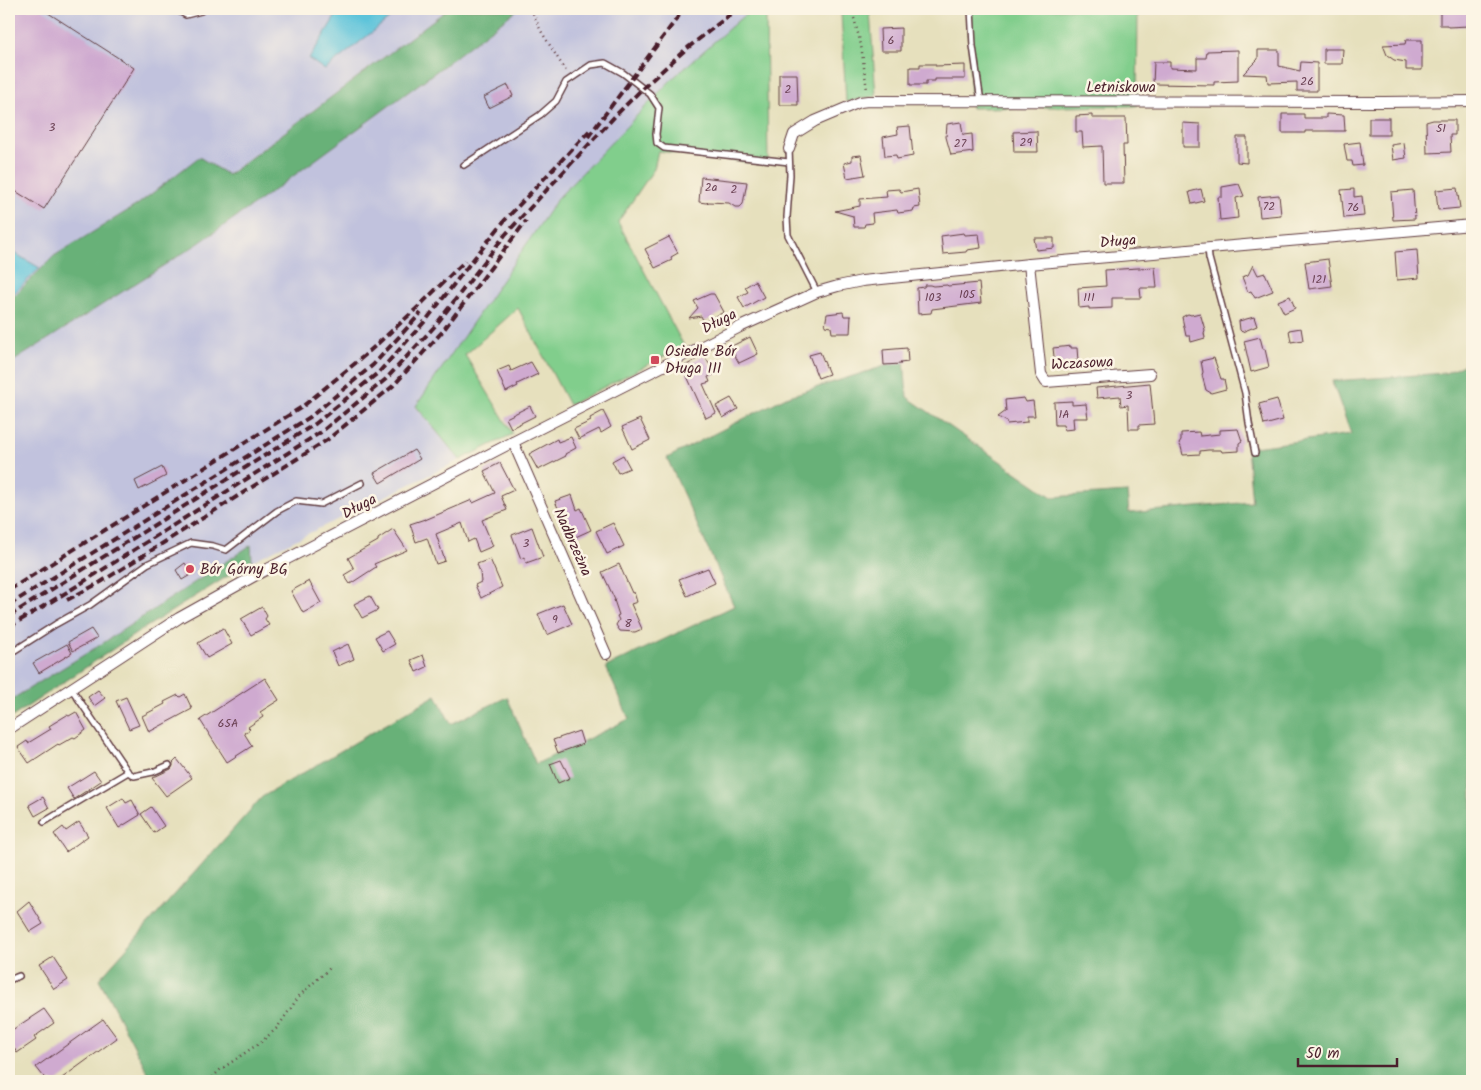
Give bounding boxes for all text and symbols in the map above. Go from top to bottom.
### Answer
house number: 6 [888,31,894,50]
house number: 26 [1300,72,1314,91]
street label: Letniskowa [1086,76,1156,100]
house number: 2 [785,80,792,99]
house number: 3 [49,118,56,137]
house number: 51 [1436,119,1446,138]
house number: 29 [1020,133,1033,152]
house number: 27 [954,134,967,153]
house number: 2a [705,178,718,197]
house number: 2 [731,180,738,199]
house number: 72 [1263,197,1275,216]
house number: 76 [1347,198,1359,217]
street label: Długa [1099,228,1137,256]
house number: 121 [1312,270,1326,289]
house number: 105 [959,285,977,304]
house number: 103 [925,288,941,307]
house number: 111 [1083,288,1095,307]
street label: Długa [698,303,741,341]
place label: Osiedle Bór Długa III [665,340,737,381]
street label: Wczasowa [1050,350,1114,378]
marker: Osiedle Bór Długa III [649,354,661,366]
house number: 3 [1126,386,1133,405]
house number: 1A [1058,405,1070,424]
street label: Długa [338,488,381,526]
street label: Nadbrzeżna [546,504,598,580]
house number: 3 [523,534,530,553]
place label: Bór Górny BG [200,558,288,582]
marker: Bór Górny BG [184,563,196,575]
house number: 9 [552,610,558,629]
house number: 8 [624,614,632,633]
house number: 65A [218,714,238,733]
scale bar [1298,1035,1397,1067]
text: 50 m [1306,1042,1340,1066]

